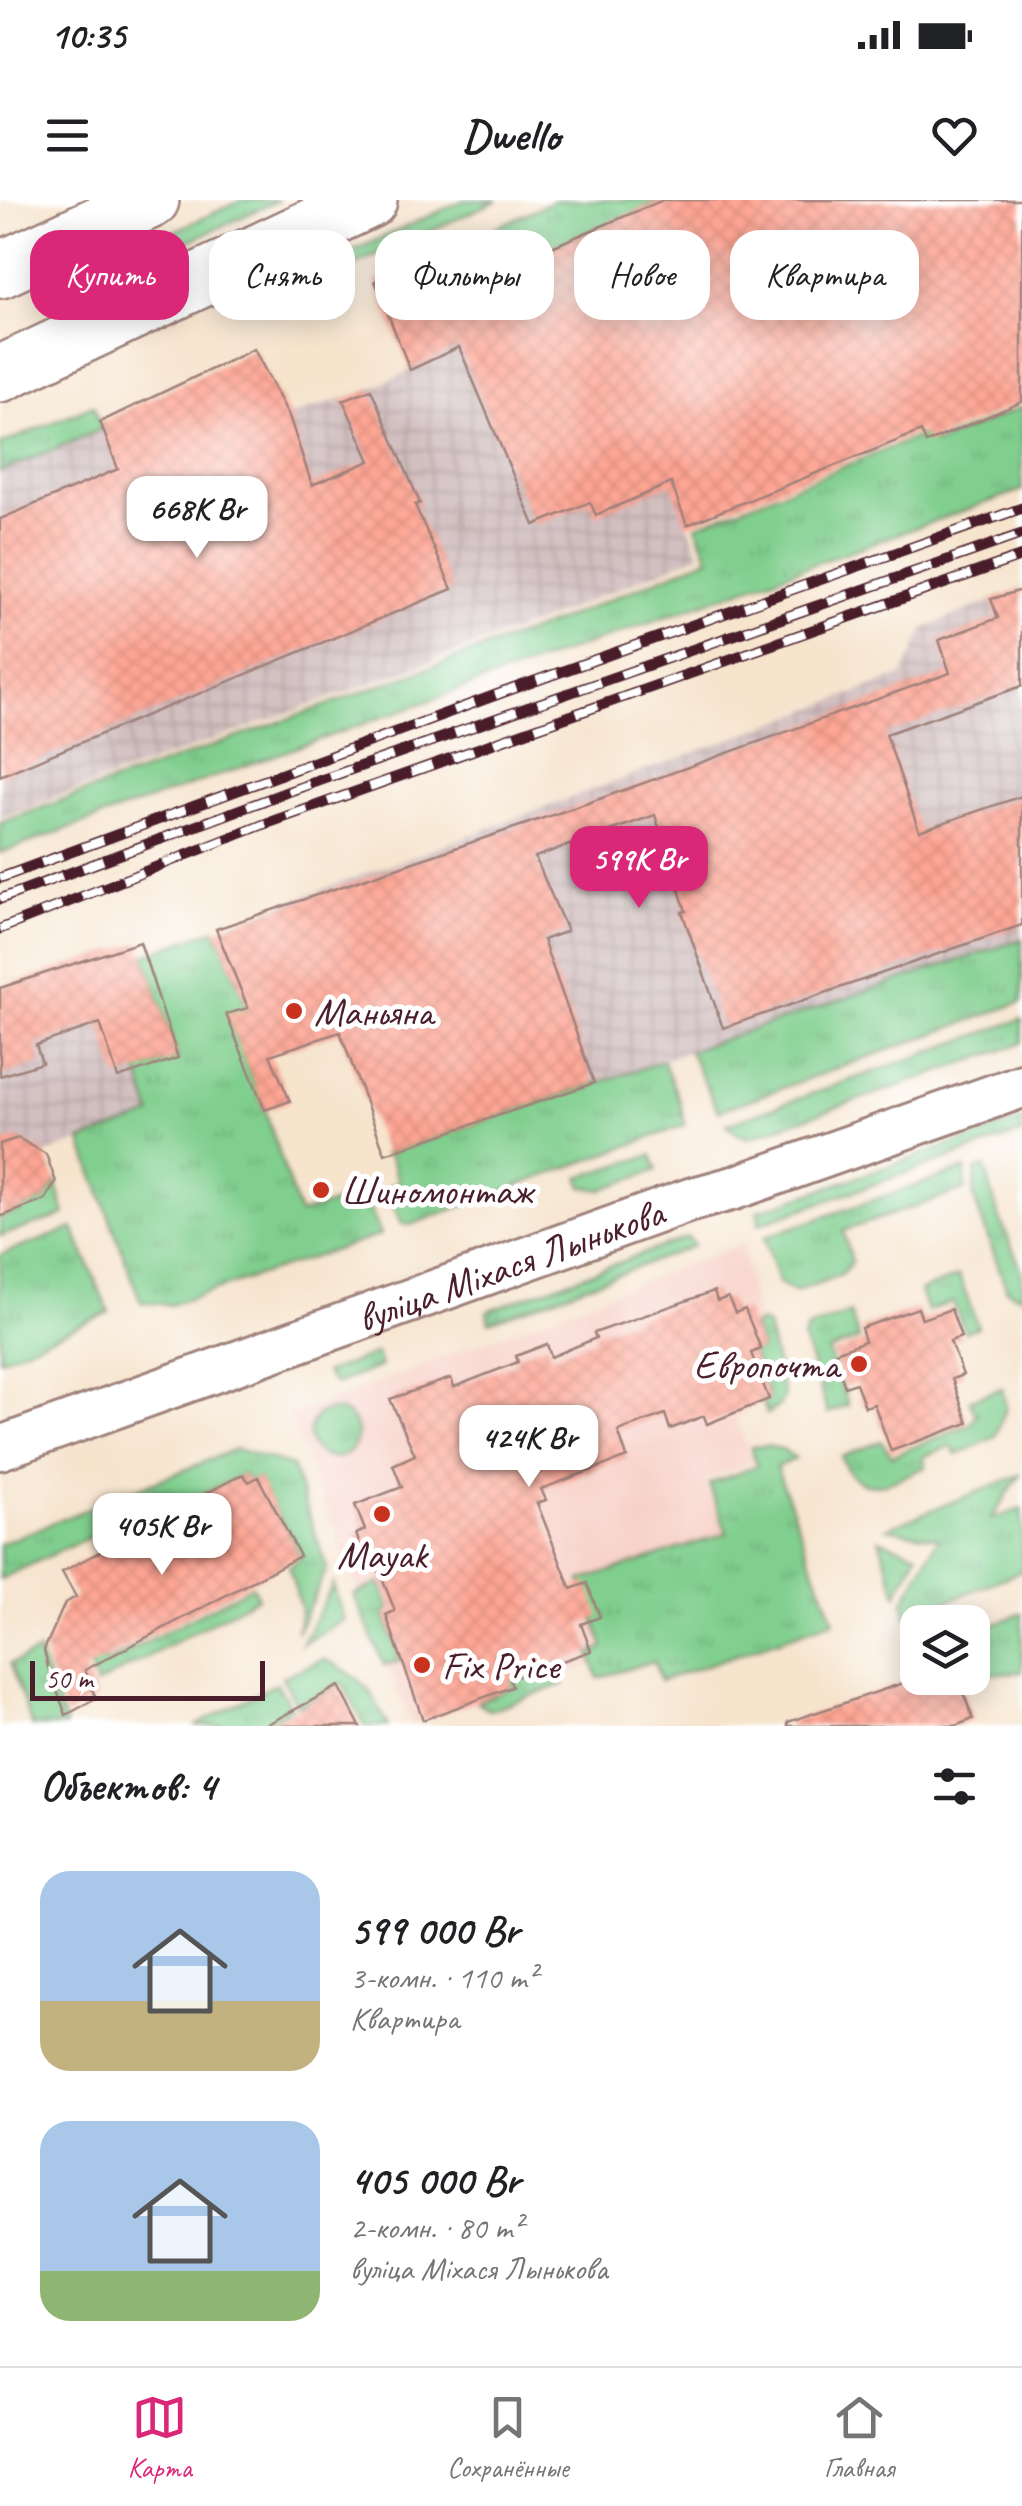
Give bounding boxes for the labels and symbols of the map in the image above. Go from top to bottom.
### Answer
pin: 668K Br [105,476,289,561]
pin: 599K Br [547,826,731,911]
place label: Маньяна [314,987,437,1037]
marker: Маньяна [283,1000,305,1022]
place label: Шиномонтаж [341,1166,536,1216]
marker: Шиномонтаж [310,1179,332,1201]
street label: вуліца Міхася Лынькова [350,1187,673,1344]
place label: Европочта [694,1340,843,1390]
marker: Европочта [848,1353,870,1375]
pin: 424K Br [437,1405,621,1490]
pin: 405K Br [70,1493,254,1578]
marker: Mayak [371,1503,393,1525]
place label: Mayak [337,1530,429,1580]
place label: Fix Price [442,1641,562,1691]
marker: Fix Price [411,1654,433,1676]
scale bar [30,1656,265,1700]

